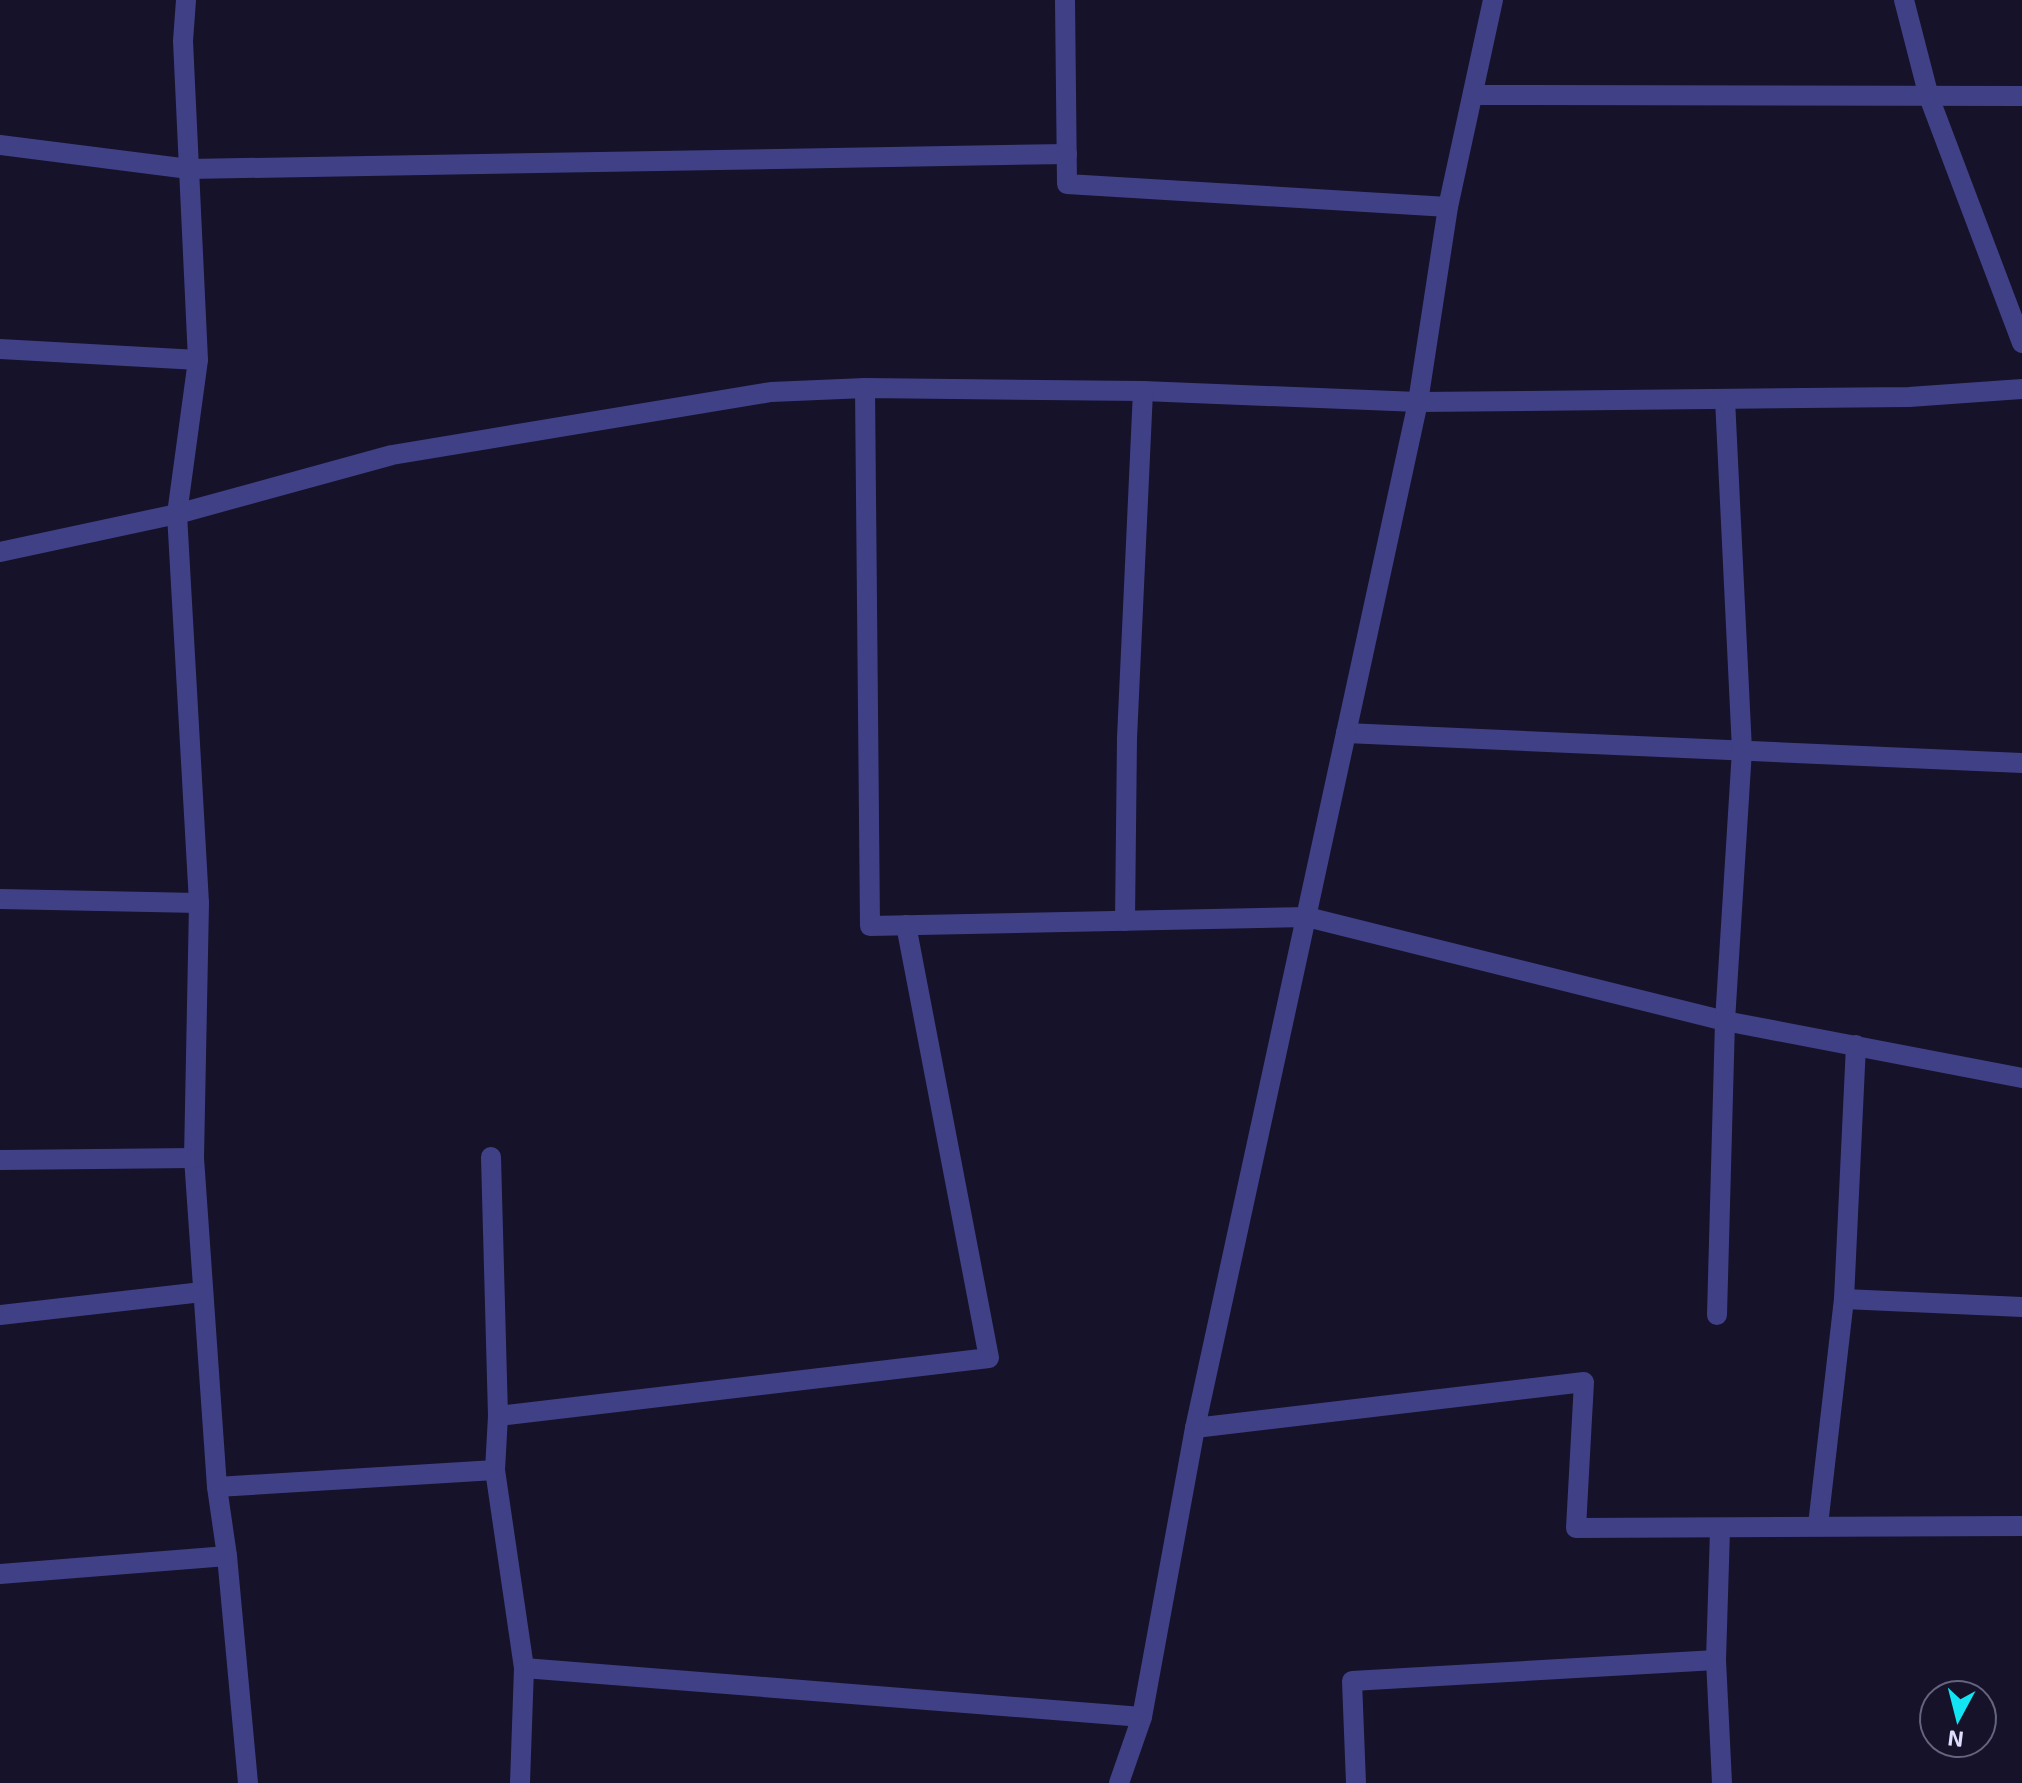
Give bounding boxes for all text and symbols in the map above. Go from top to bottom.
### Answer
north arrow [1918,1679,1998,1759]
text: N [1946,1726,1965,1754]

